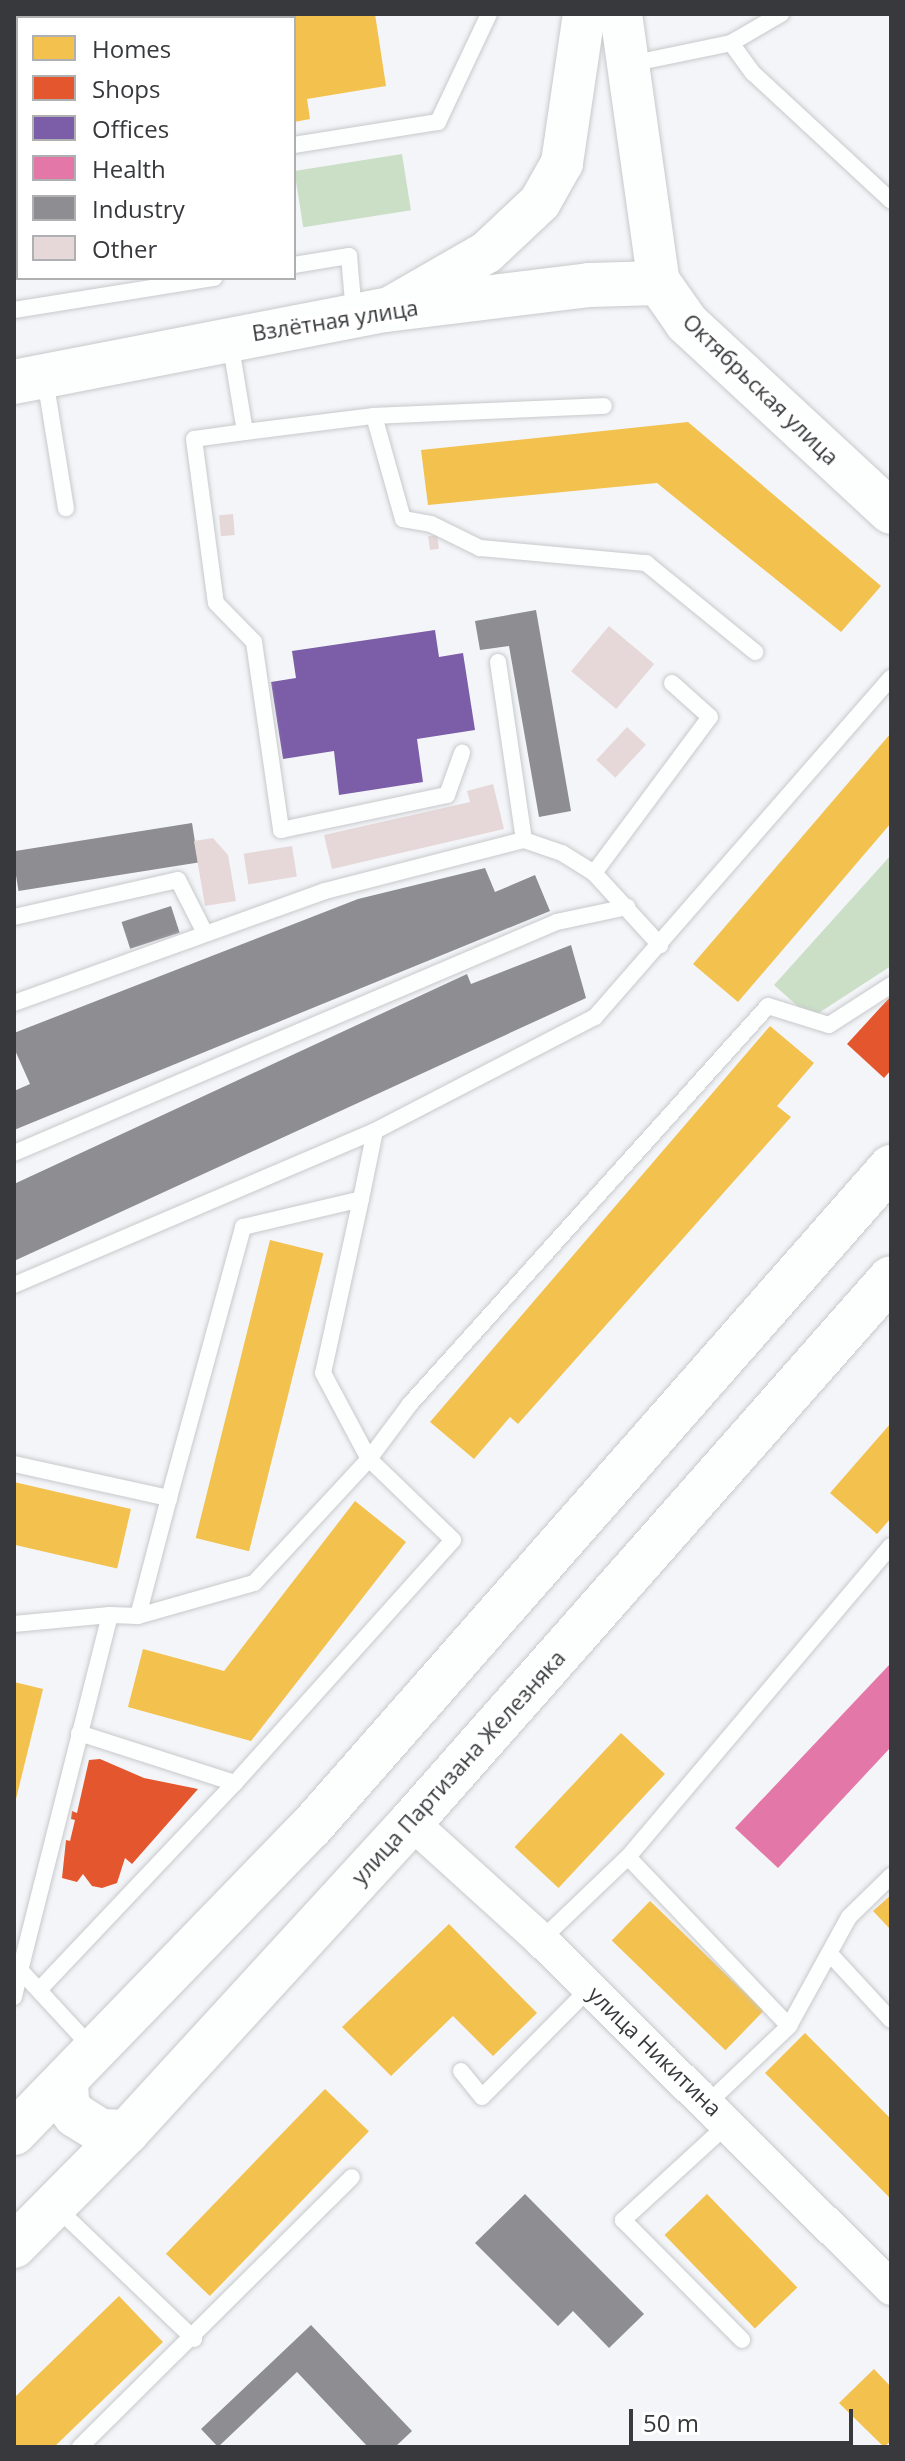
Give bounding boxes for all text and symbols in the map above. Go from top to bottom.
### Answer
legend [16,16,296,280]
text: Homes [92,32,171,65]
text: Shops [92,72,160,105]
text: Offices [92,112,169,145]
text: Health [92,152,166,185]
text: Industry [92,192,185,225]
text: Other [92,232,157,265]
street label: Взлётная улица [250,294,420,346]
street label: Октябрьская улица [678,308,844,470]
street label: улица Партизана Железняка [346,1644,570,1890]
street label: улица Никитина [583,1981,727,2121]
scale bar [633,2393,857,2443]
text: 50 m [643,2406,699,2439]

